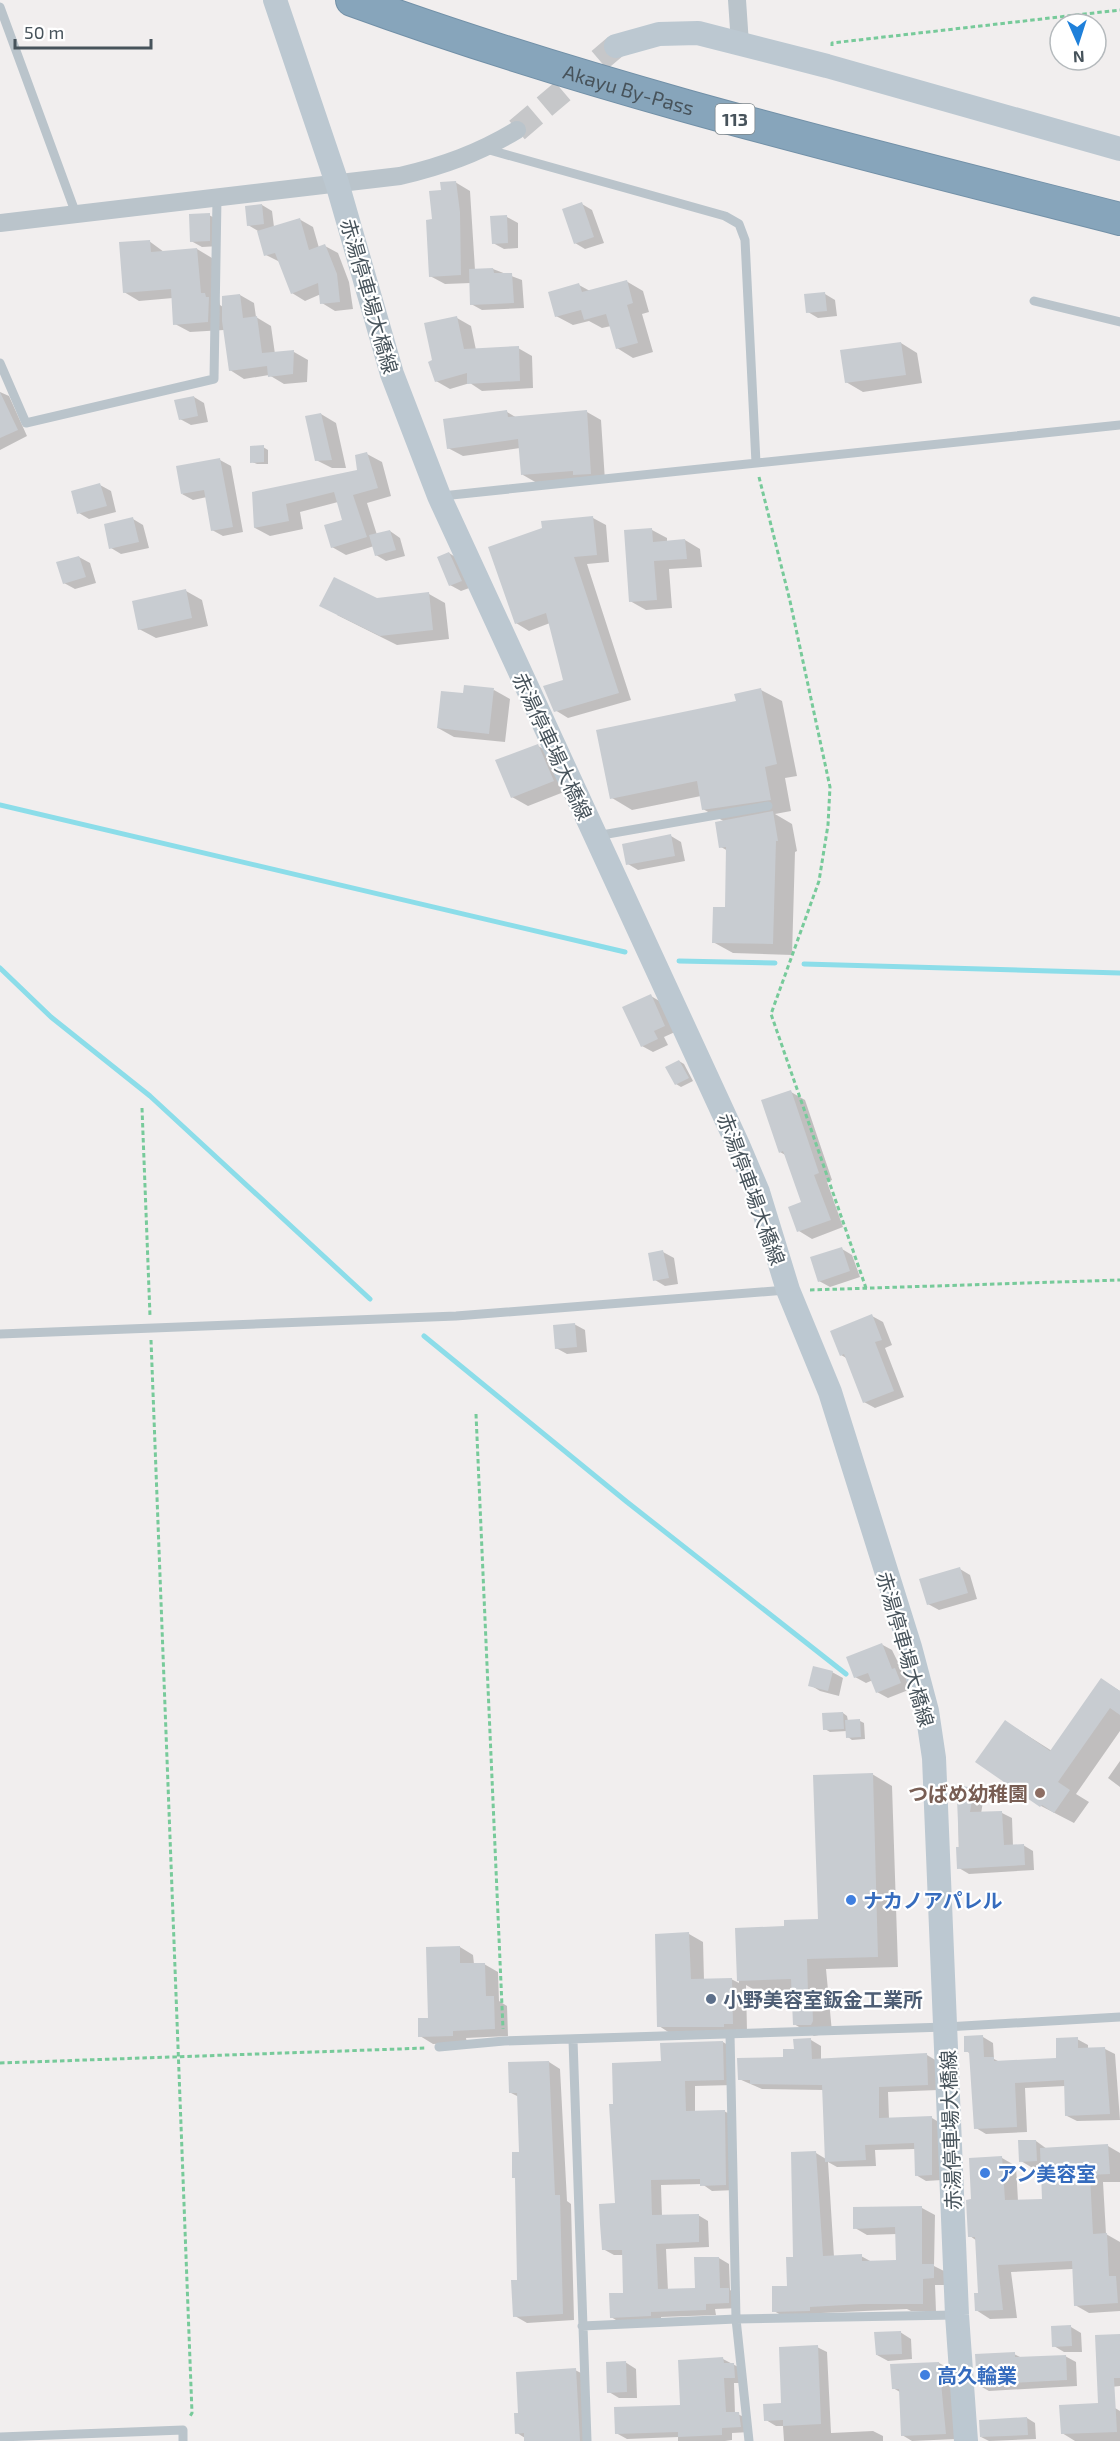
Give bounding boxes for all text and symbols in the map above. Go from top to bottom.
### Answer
scale bar [15,12,152,50]
north arrow [1048,12,1108,72]
text: 50 m [24,21,64,43]
text: N [1073,48,1085,67]
street label: Akayu By-Pass [561,59,697,120]
road number: 113 [716,104,754,134]
street label: 赤湯停車場大橋線 [336,216,404,376]
street label: 赤湯停車場大橋線 [508,668,598,824]
street label: 赤湯停車場大橋線 [713,1110,791,1268]
street label: 赤湯停車場大橋線 [872,1569,940,1729]
place label: つばめ幼稚園 [908,1781,1028,1805]
marker: つばめ幼稚園 [1033,1786,1047,1800]
place label: ナカノアパレル [863,1888,1003,1912]
marker: ナカノアパレル [844,1893,858,1907]
place label: 小野美容室鈑金工業所 [723,1987,923,2011]
marker: 小野美容室鈑金工業所 [704,1992,718,2006]
street label: 赤湯停車場大橋線 [935,2050,965,2210]
place label: アン美容室 [997,2161,1096,2185]
marker: アン美容室 [978,2166,992,2180]
place label: 高久輪業 [937,2363,1017,2387]
marker: 高久輪業 [918,2368,932,2382]

